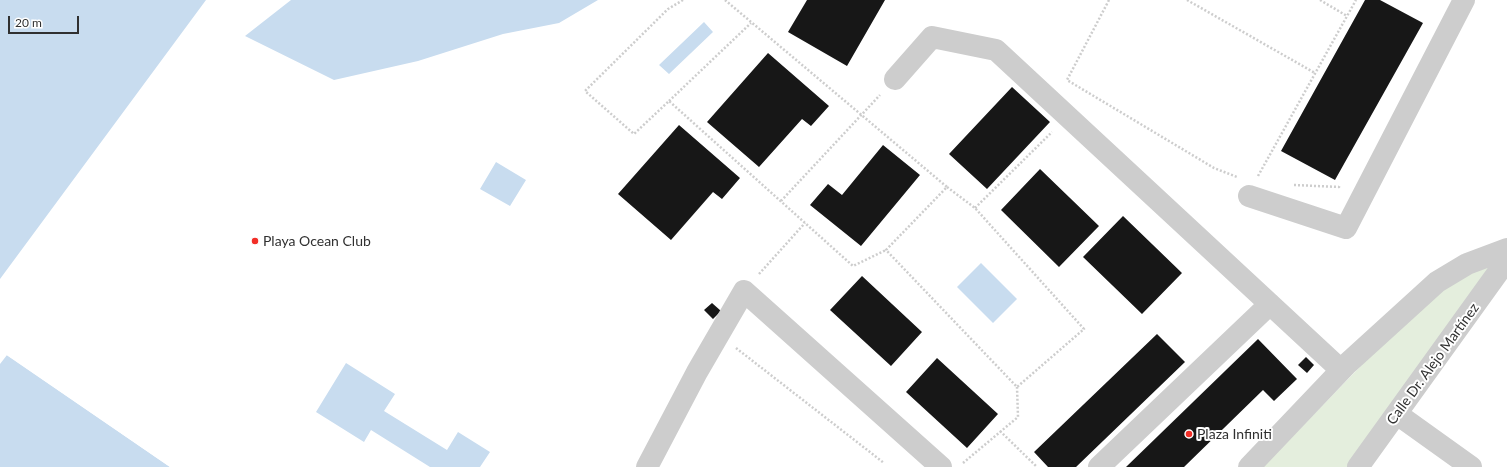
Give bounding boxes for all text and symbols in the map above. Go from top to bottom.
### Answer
scale bar [10,8,81,34]
text: 20 m [15,15,42,30]
place label: Playa Ocean Club [263,233,371,249]
marker: Playa Ocean Club [250,236,260,246]
street label: Calle Dr. Alejo Martínez [1383,300,1483,428]
place label: Plaza Infiniti [1197,426,1272,442]
marker: Plaza Infiniti [1184,429,1194,439]

